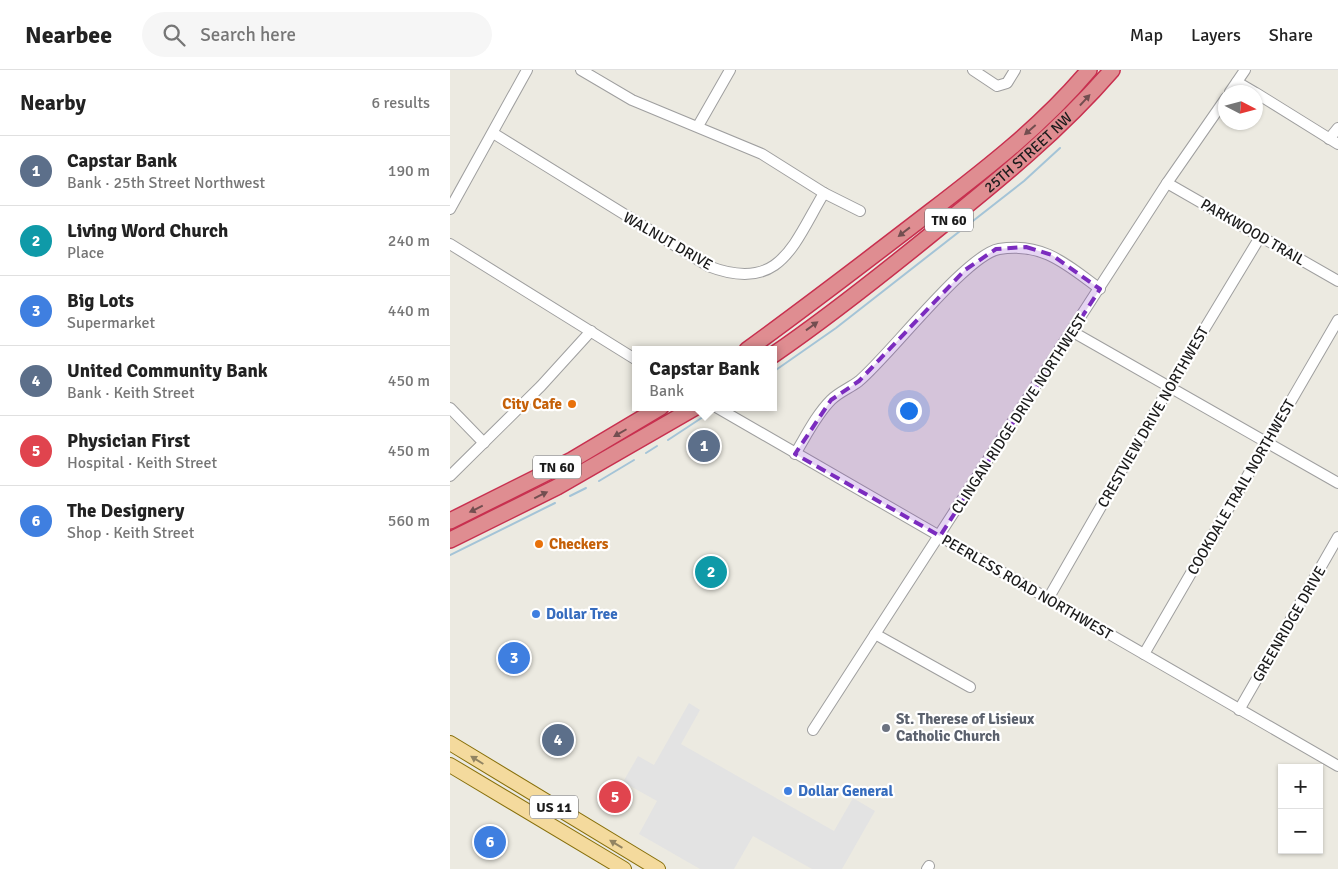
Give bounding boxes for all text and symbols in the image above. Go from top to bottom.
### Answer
search box [142,12,492,57]
text: Nearbee [25,20,112,50]
icon: search [160,21,188,49]
text: Search here [200,23,296,47]
text: Map [1130,24,1163,46]
text: Layers [1191,24,1241,46]
text: Share [1269,24,1313,46]
north arrow [1218,85,1263,130]
text: Nearby [20,90,86,116]
text: 6 results [371,93,430,113]
one-way arrow [1079,94,1091,106]
street label: 25TH STREET NW [981,108,1076,196]
one-way arrow [1025,124,1037,136]
text: Capstar Bank [67,149,177,173]
text: 1 [32,161,40,181]
text: 190 m [388,161,430,181]
text: Bank · 25th Street Northwest [67,173,265,193]
street label: PARKWOOD TRAIL [1198,195,1309,269]
street label: WALNUT DRIVE [620,208,716,274]
road number: TN 60 [925,208,973,232]
text: Living Word Church [67,219,228,243]
one-way arrow [897,227,911,237]
text: 2 [32,231,40,251]
text: 240 m [388,231,430,251]
text: Place [67,243,104,263]
text: Big Lots [67,289,134,313]
text: 3 [32,301,40,321]
text: 440 m [388,301,430,321]
street label: CLINGAN RIDGE DRIVE NORTHWEST [948,310,1091,517]
text: Supermarket [67,313,155,333]
one-way arrow [805,321,819,331]
street label: CRESTVIEW DRIVE NORTHWEST [1094,323,1213,511]
popup [632,346,777,411]
text: Capstar Bank [649,357,760,381]
text: United Community Bank [67,359,268,383]
text: 4 [32,371,40,391]
text: 450 m [388,371,430,391]
text: Bank [649,381,684,401]
text: Bank · Keith Street [67,383,195,403]
place label: City Cafe [502,395,562,413]
street label: COOKDALE TRAIL NORTHWEST [1183,396,1299,578]
marker: City Cafe [566,398,578,410]
your location [896,398,922,424]
pin: 1 [688,427,720,465]
one-way arrow [613,428,626,437]
text: Physician First [67,429,190,453]
text: 5 [32,441,40,461]
text: 450 m [388,441,430,461]
text: Hospital · Keith Street [67,453,217,473]
road number: TN 60 [533,456,581,478]
one-way arrow [534,491,548,499]
text: The Designery [67,499,185,523]
one-way arrow [469,505,483,513]
text: 6 [32,511,40,531]
text: 560 m [388,511,430,531]
text: Shop · Keith Street [67,523,194,543]
street label: PEERLESS ROAD NORTHWEST [938,531,1116,644]
place label: Checkers [549,535,609,553]
marker: Checkers [533,538,545,550]
pin: 2 [695,553,727,591]
street label: GREENRIDGE DRIVE [1249,563,1329,685]
place label: Dollar Tree [546,605,618,623]
marker: Dollar Tree [530,608,542,620]
pin: 3 [498,639,530,677]
place label: St. Therese of Lisieux Catholic Church [896,710,1035,745]
pin: 4 [542,721,574,759]
marker: St. Therese of Lisieux Catholic Church [880,722,892,734]
one-way arrow [471,755,484,764]
map controls [1278,764,1323,854]
button: + [1278,764,1323,809]
pin: 5 [599,778,631,816]
place label: Dollar General [798,782,894,800]
marker: Dollar General [782,785,794,797]
road number: US 11 [530,796,578,819]
button: − [1278,809,1323,854]
pin: 6 [474,823,506,861]
one-way arrow [610,840,623,849]

